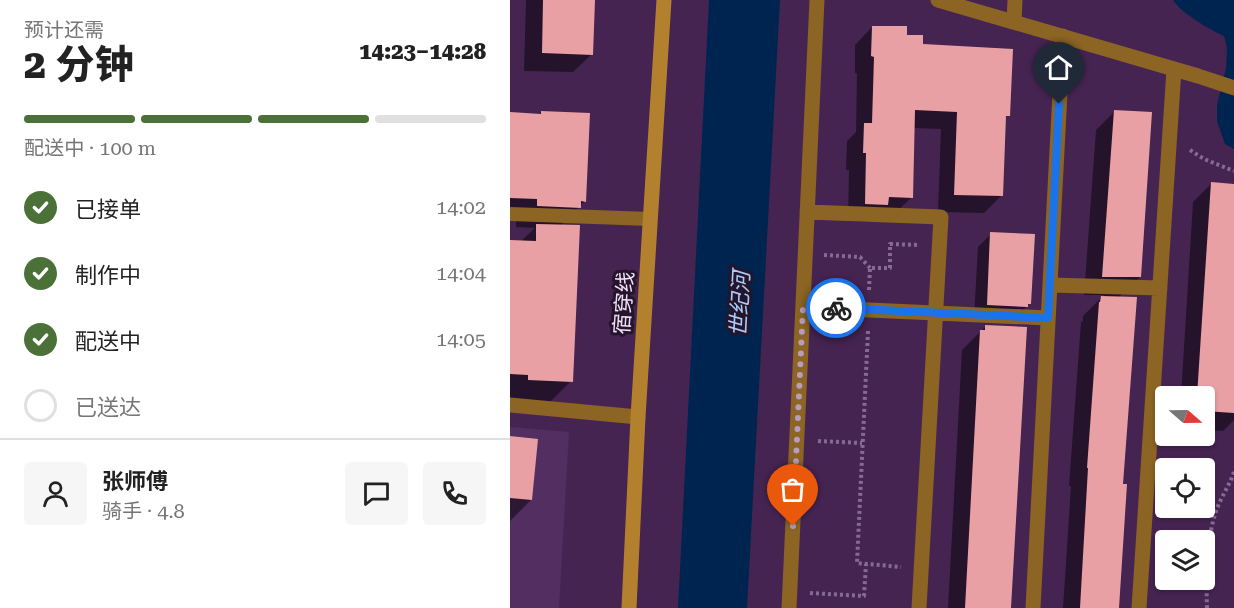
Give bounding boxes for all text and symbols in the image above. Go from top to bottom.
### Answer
text: 预计还需 [24,18,104,42]
text: 14:23–14:28 [359,39,486,64]
text: 2 分钟 [24,42,134,88]
pin [1033,42,1084,104]
icon: home [1042,51,1075,84]
text: 配送中 · 100 m [24,136,156,160]
icon: check [24,191,57,224]
text: 14:02 [436,195,486,219]
text: 已接单 [75,197,141,222]
icon: check [24,257,57,290]
text: 14:04 [436,261,486,285]
text: 制作中 [75,263,141,288]
water label: 世纪河 [726,266,754,338]
street label: 宿穿线 [610,271,638,335]
courier [806,278,866,338]
icon: bike [820,292,853,325]
icon: check [24,323,57,356]
text: 14:05 [436,327,486,351]
text: 配送中 [75,329,141,354]
north arrow [1155,386,1215,446]
map controls [1155,386,1215,590]
text: 已送达 [75,395,141,420]
button: locate [1155,458,1215,518]
button: person [24,462,87,525]
button: chat [345,462,408,525]
button: phone [423,462,486,525]
pin [767,464,818,526]
text: 张师傅 [102,469,168,494]
icon: bag [776,473,809,506]
text: 骑手 · 4.8 [102,499,185,523]
button: layers [1155,530,1215,590]

